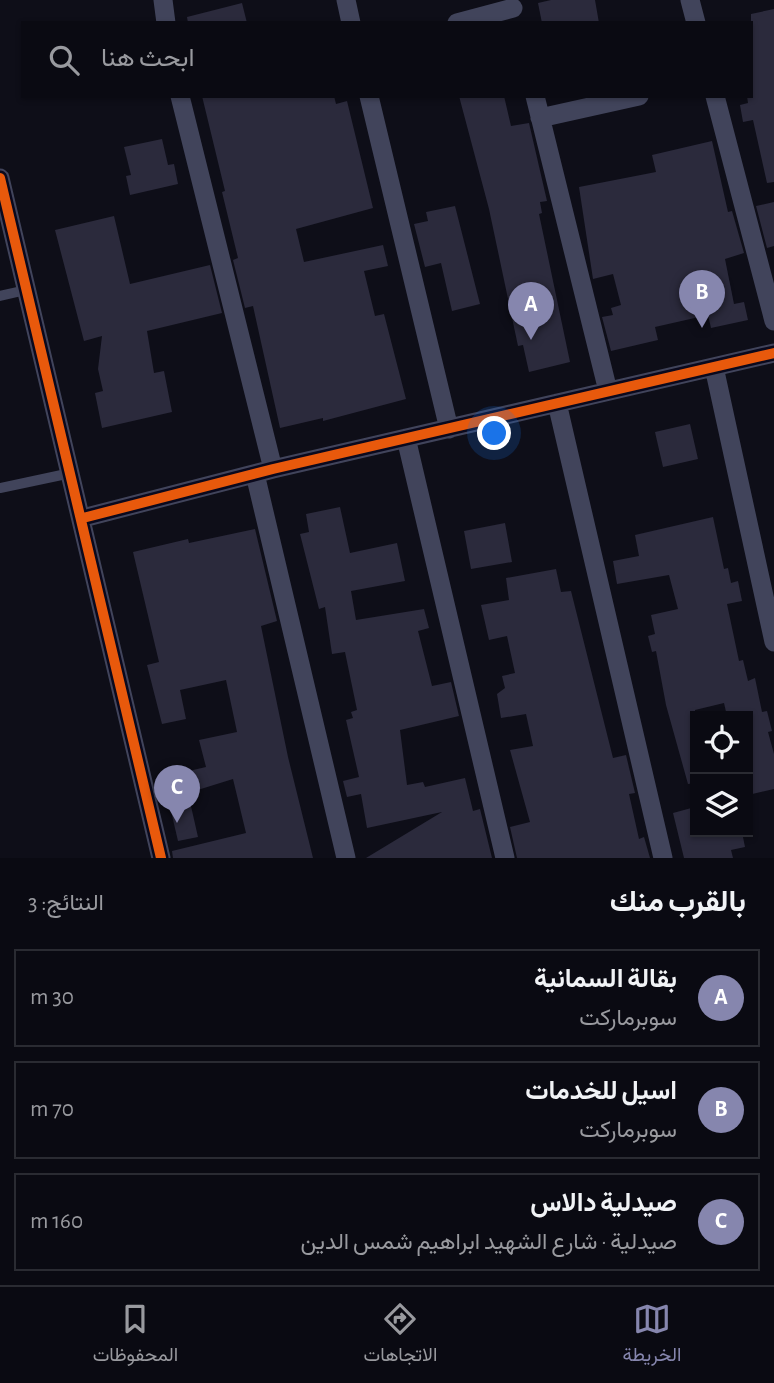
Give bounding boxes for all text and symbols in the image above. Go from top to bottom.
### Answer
search box [21,21,753,98]
icon: search [45,41,83,79]
text: ابحث هنا [101,45,195,71]
pin: B [679,270,725,328]
pin: A [508,282,554,340]
your location [477,416,511,450]
map controls [690,711,753,837]
button: locate [690,711,753,774]
pin: C [154,765,200,823]
button: layers [690,774,753,837]
text: بالقرب منك [610,887,746,917]
text: النتائج: 3 [28,892,104,915]
text: بقالة السمانية [534,966,677,992]
text: 30 m [30,986,74,1009]
text: A [714,986,728,1009]
text: سوبرماركت [579,1007,677,1030]
text: اسيل للخدمات [525,1078,677,1104]
text: 70 m [30,1098,74,1121]
text: B [714,1098,728,1121]
text: سوبرماركت [579,1119,677,1142]
text: صيدلية دالاس [530,1190,677,1216]
text: 160 m [30,1210,83,1233]
text: C [715,1210,727,1233]
text: صيدلية · شارع الشهيد ابراهيم شمس الدين [300,1231,677,1254]
tab: المحفوظات [93,1300,178,1371]
tab: الاتجاهات [364,1300,437,1371]
tab: الخريطة [623,1300,681,1371]

